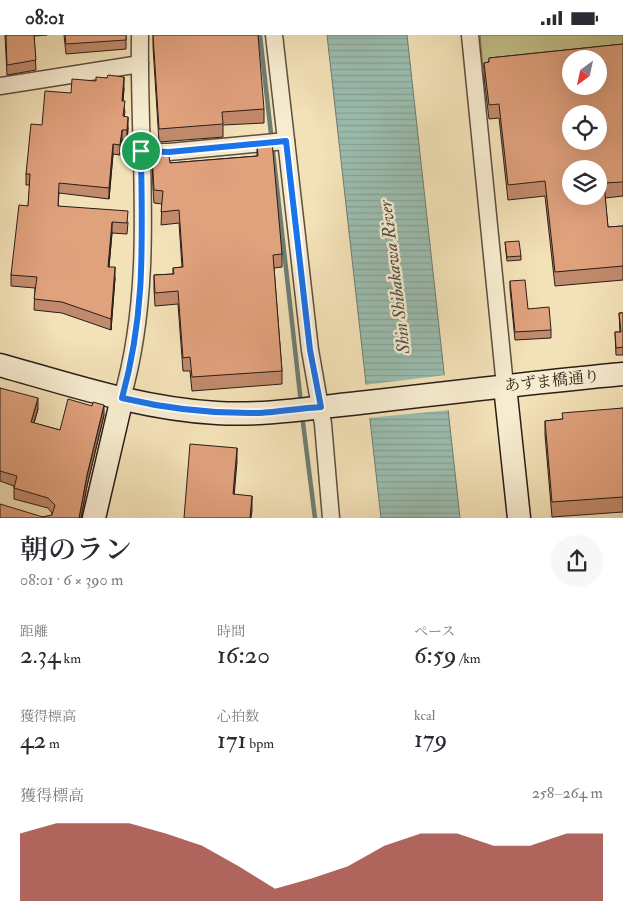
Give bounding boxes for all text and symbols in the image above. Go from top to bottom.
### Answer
text: 08:01 [25,6,65,30]
north arrow [562,50,608,95]
map controls [562,50,607,205]
button: locate [562,105,607,150]
pin [120,130,162,172]
icon: arrive [127,137,155,165]
button: layers [562,160,607,205]
water label: Shin Shibakawa River [374,198,416,356]
street label: あずま橋通り [503,366,601,396]
text: 朝のラン [20,533,132,568]
button: share [551,535,603,587]
text: 08:01 · 6 × 390 m [20,570,124,590]
text: 距離 [20,623,48,640]
text: 時間 [217,623,245,640]
text: ペース [414,623,455,640]
text: 2.34 [20,640,61,671]
text: 16:20 [217,640,270,671]
text: 6:59 [414,640,457,671]
text: km [61,650,81,667]
text: /km [457,650,481,667]
text: kcal [414,707,435,724]
text: 獲得標高 [20,708,76,725]
text: 心拍数 [217,708,259,725]
text: 179 [414,724,447,755]
text: 42 [20,725,46,756]
text: 171 [217,725,246,756]
text: m [46,735,60,752]
text: bpm [246,735,274,752]
text: 258–264 m [532,783,603,803]
text: 獲得標高 [20,786,84,806]

